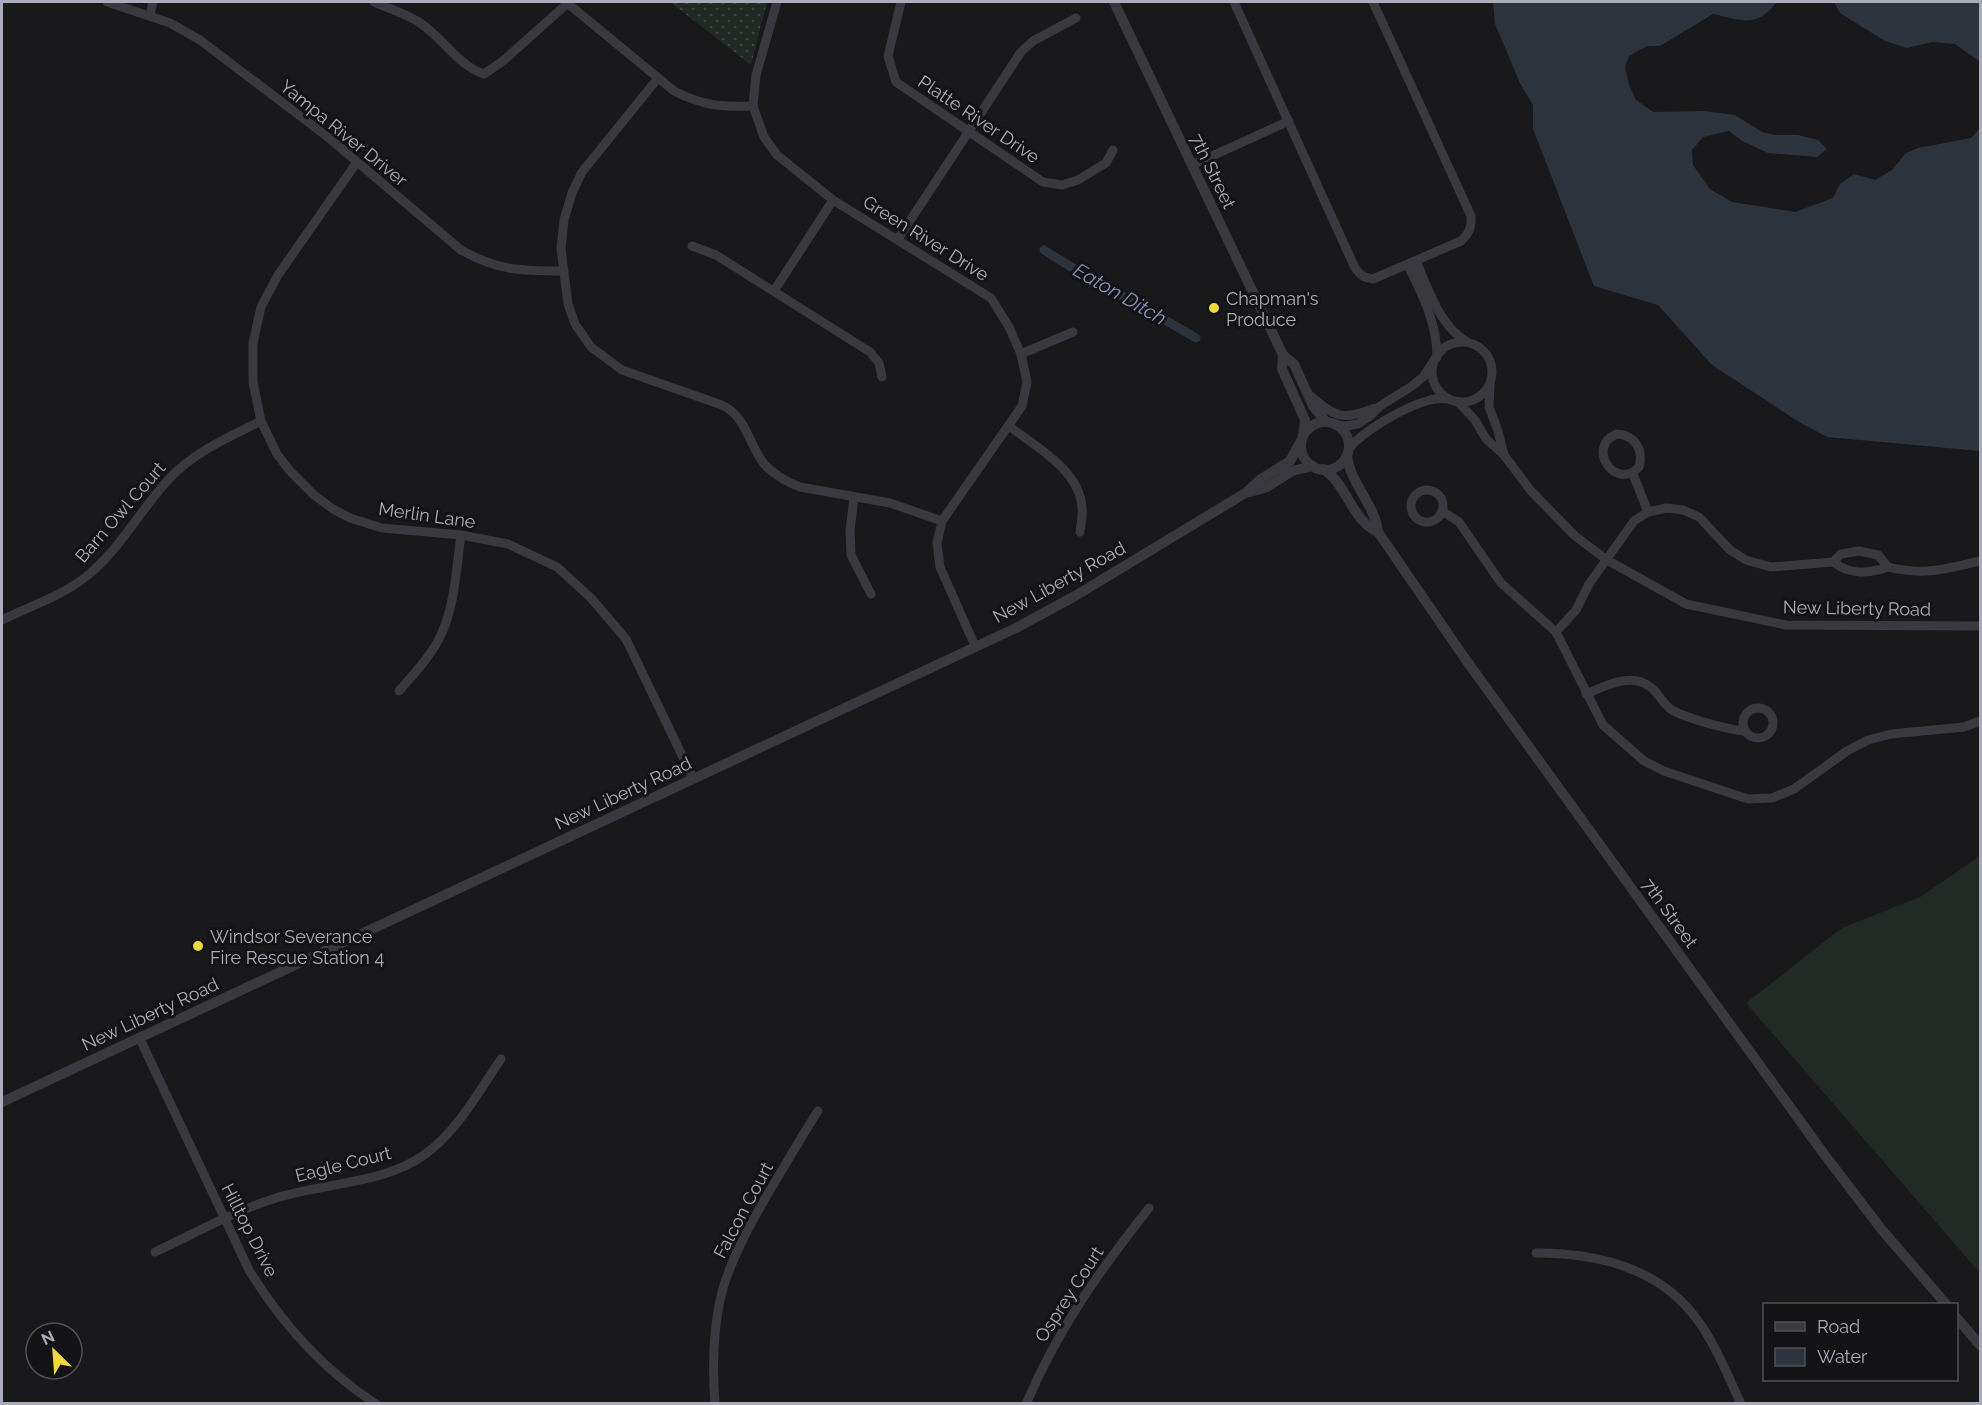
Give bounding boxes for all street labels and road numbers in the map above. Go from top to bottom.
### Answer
street label: Platte River Drive [914,71,1044,168]
street label: Yampa River Driver [276,75,412,191]
street label: 7th Street [1186,130,1240,212]
street label: Green River Drive [859,191,993,285]
street label: Barn Owl Court [71,457,169,567]
street label: Merlin Lane [377,498,477,532]
street label: New Liberty Road [989,537,1129,627]
street label: New Liberty Road [1783,596,1931,620]
street label: New Liberty Road [551,752,695,834]
street label: 7th Street [1638,874,1702,952]
street label: New Liberty Road [78,973,222,1055]
street label: Eagle Court [293,1142,393,1186]
street label: Falcon Court [709,1158,777,1262]
street label: Hilltop Drive [217,1180,283,1281]
street label: Osprey Court [1030,1242,1108,1346]

